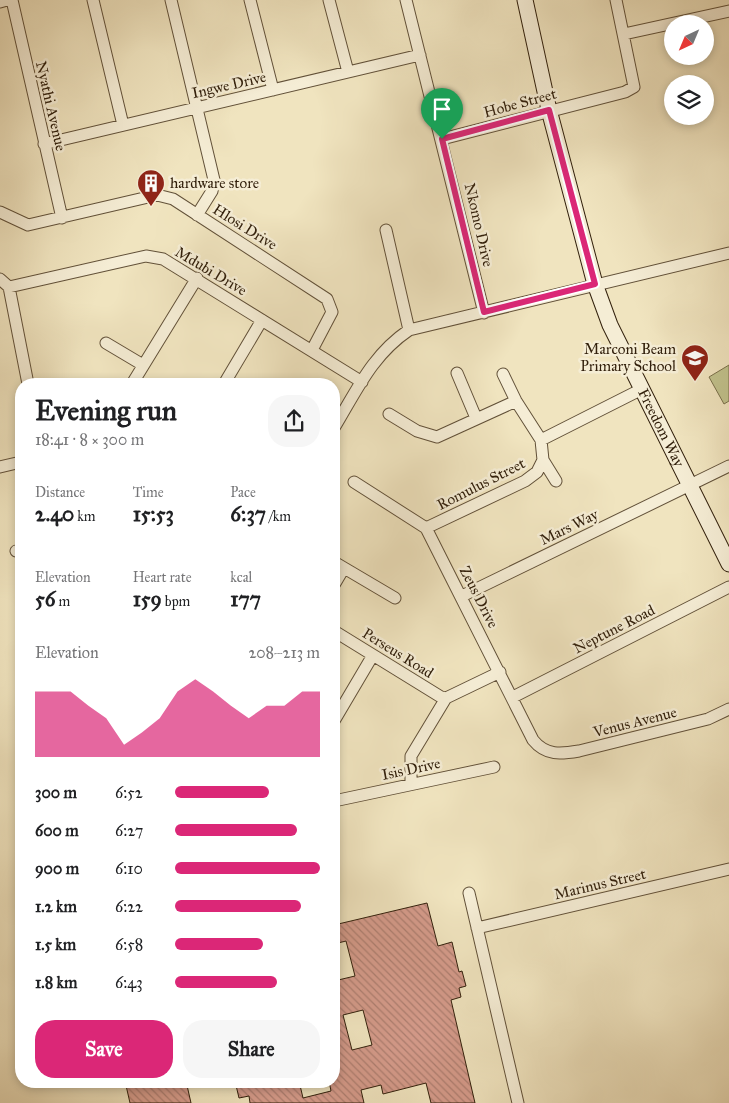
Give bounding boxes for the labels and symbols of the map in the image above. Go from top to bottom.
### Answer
north arrow [664,15,714,65]
street label: Nyathi Avenue [32,59,70,153]
street label: Ingwe Drive [190,68,268,102]
street label: Hobe Street [482,84,559,121]
pin [421,88,463,139]
building icon: hardware store [136,168,166,207]
place label: hardware store [170,174,259,192]
street label: Nkomo Drive [461,181,497,269]
street label: Hlosi Drive [210,200,280,254]
street label: Mdubi Drive [172,243,250,299]
place label: Marconi Beam Primary School [580,340,677,375]
school or university icon: Marconi Beam Primary School [680,343,710,382]
street label: Freedom Way [634,386,689,471]
street label: Romulus Street [434,454,529,514]
street label: Mars Way [537,505,602,549]
street label: Zeus Drive [456,563,502,631]
street label: Neptune Road [570,601,658,657]
street label: Perseus Road [359,624,437,682]
street label: Venus Avenue [590,703,679,741]
street label: Isis Drive [380,754,442,784]
street label: Marinus Street [552,865,648,903]

